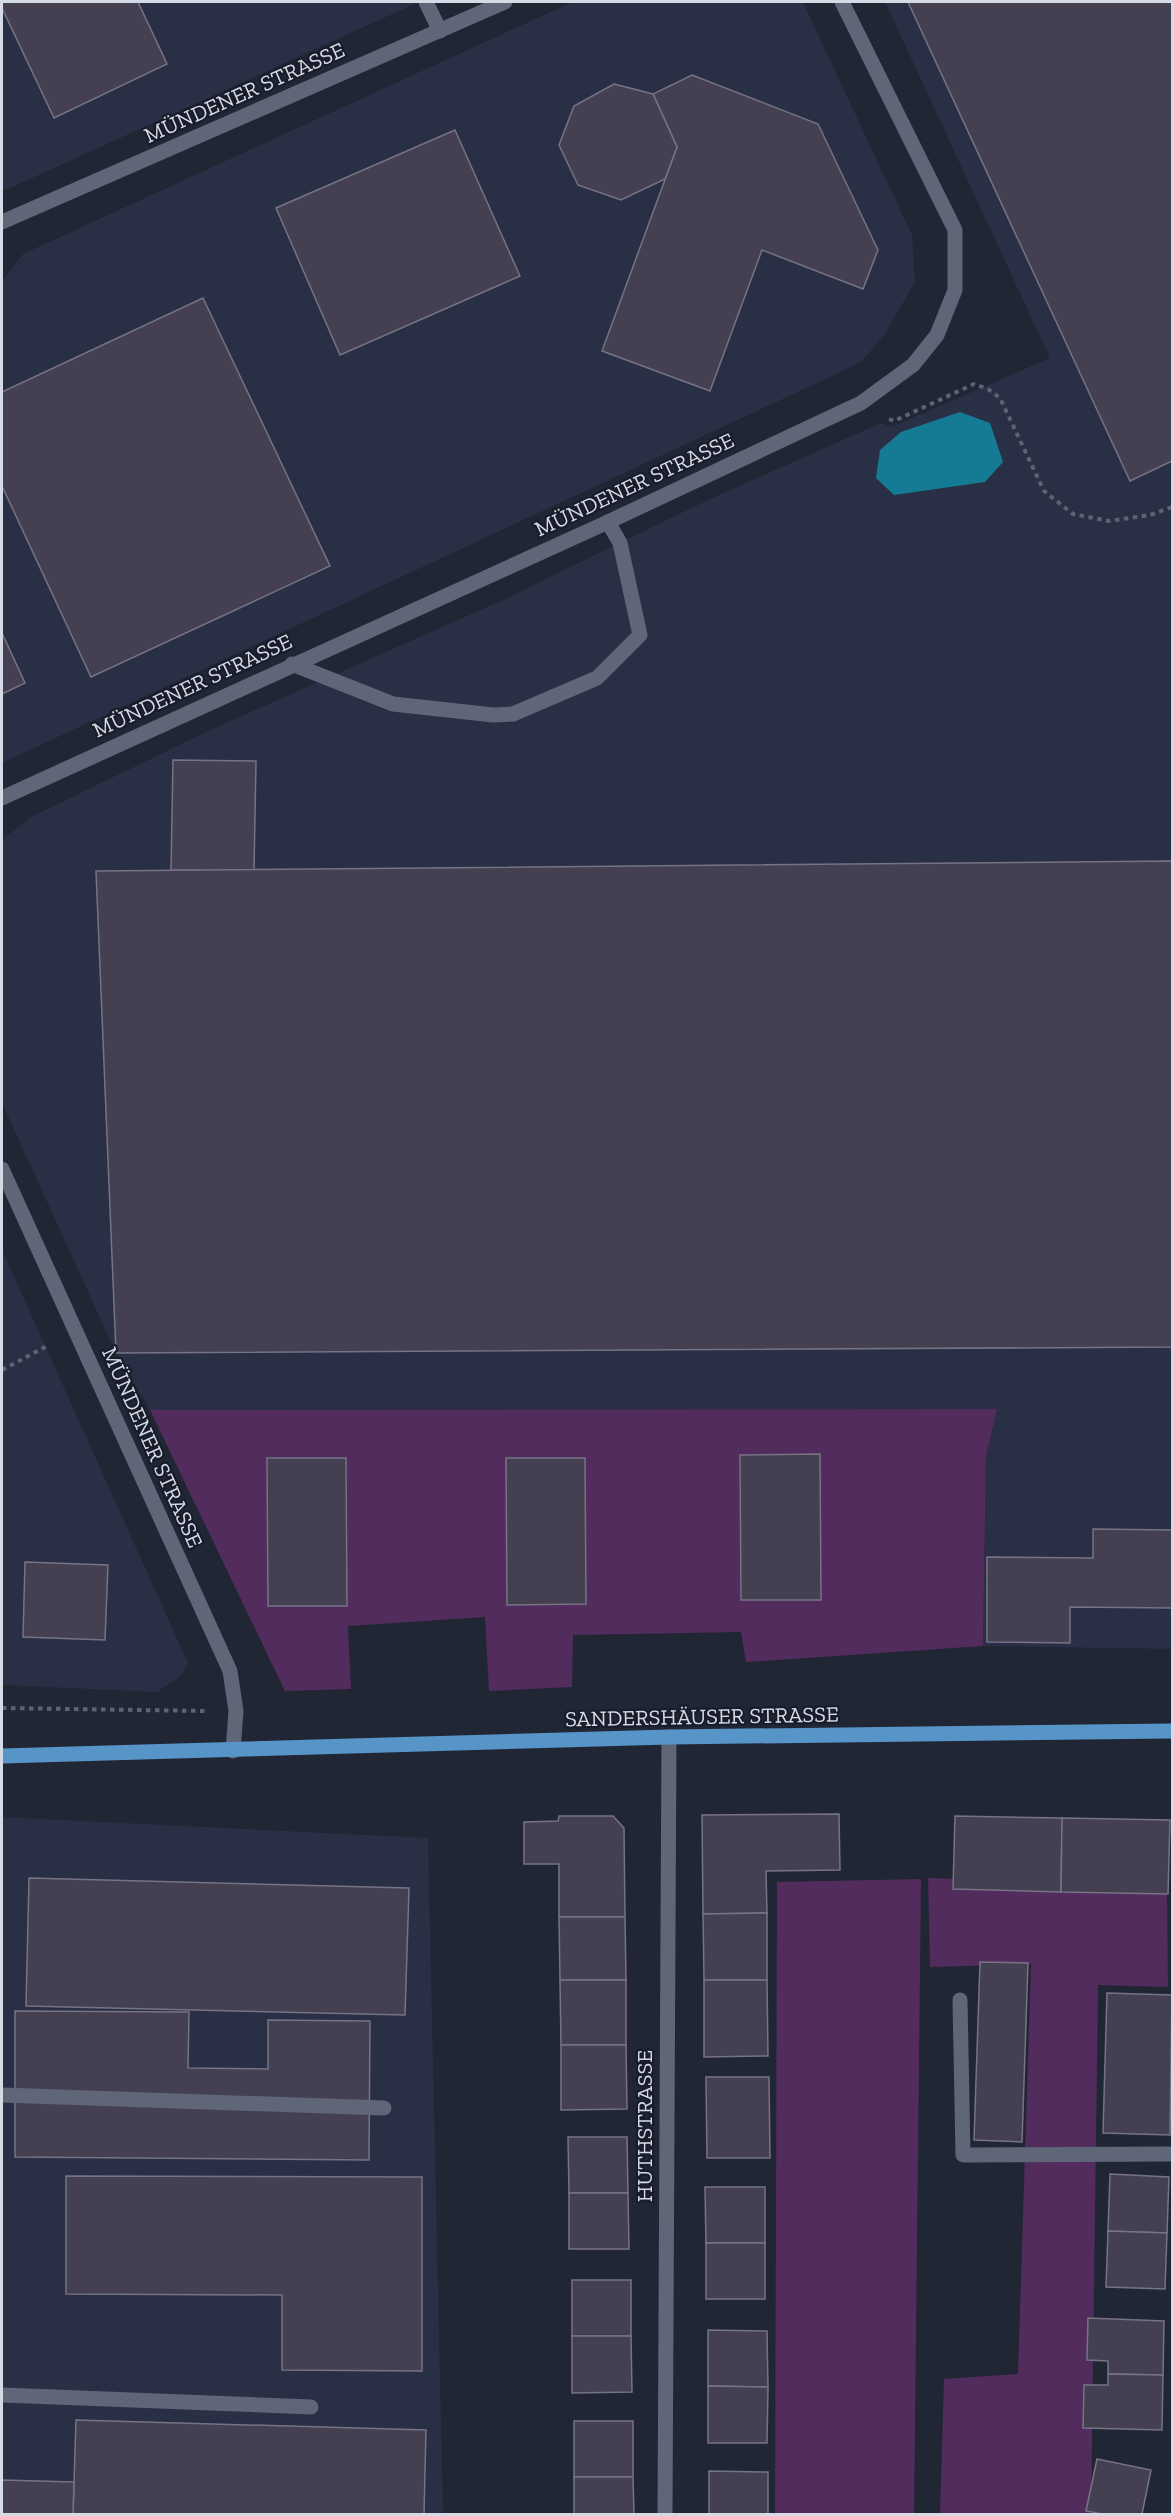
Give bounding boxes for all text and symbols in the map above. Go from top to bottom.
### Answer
street label: MÜNDENER STRASSE [140,36,349,149]
street label: MÜNDENER STRASSE [530,426,738,543]
street label: MÜNDENER STRASSE [88,627,296,744]
street label: MÜNDENER STRASSE [96,1343,209,1552]
street label: SANDERSHÄUSER STRASSE [565,1701,839,1732]
street label: HUTHSTRASSE [631,2050,658,2202]

